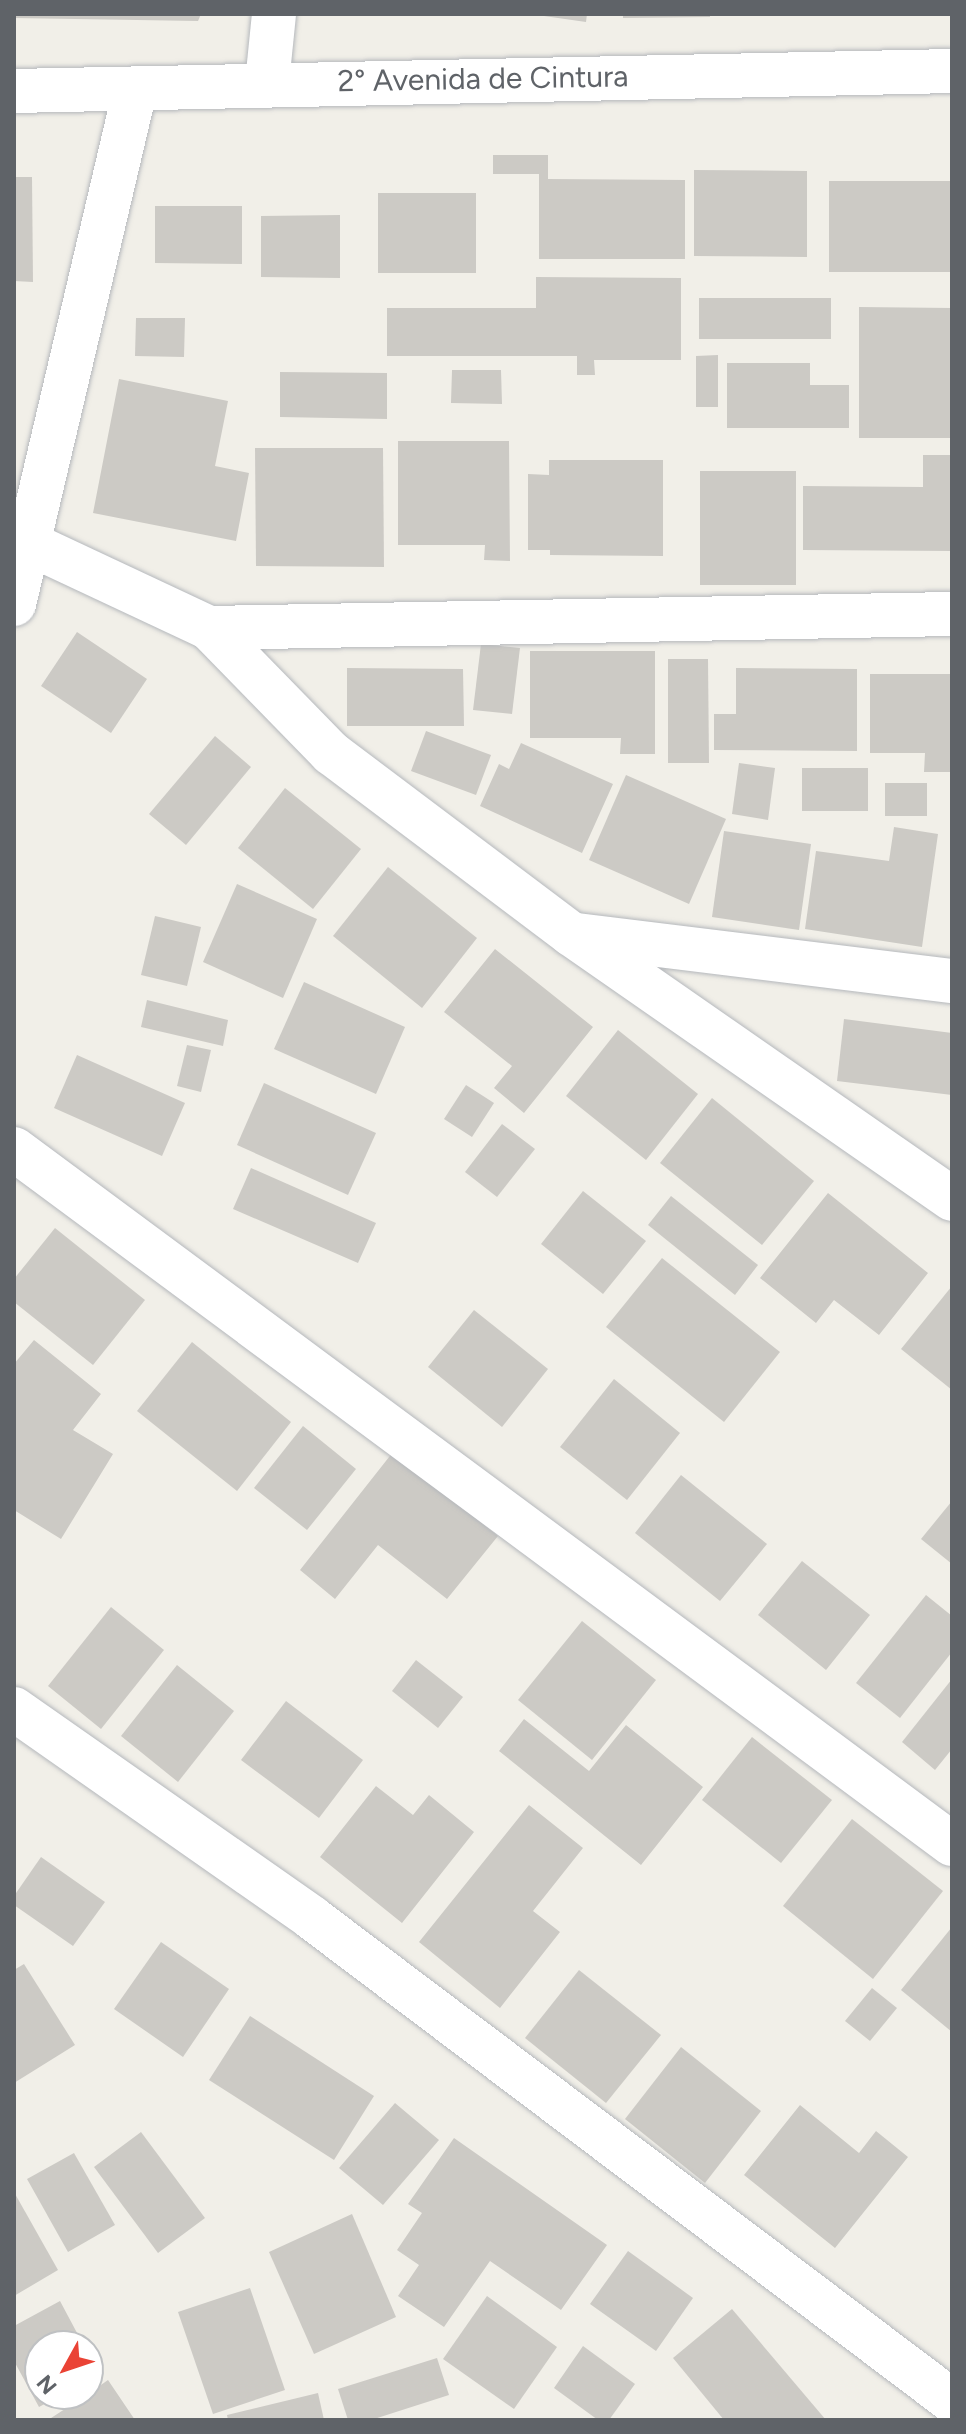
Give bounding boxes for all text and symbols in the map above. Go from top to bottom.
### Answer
street label: 2° Avenida de Cintura [337,58,629,100]
north arrow [24,2330,104,2410]
text: N [31,2369,63,2400]

